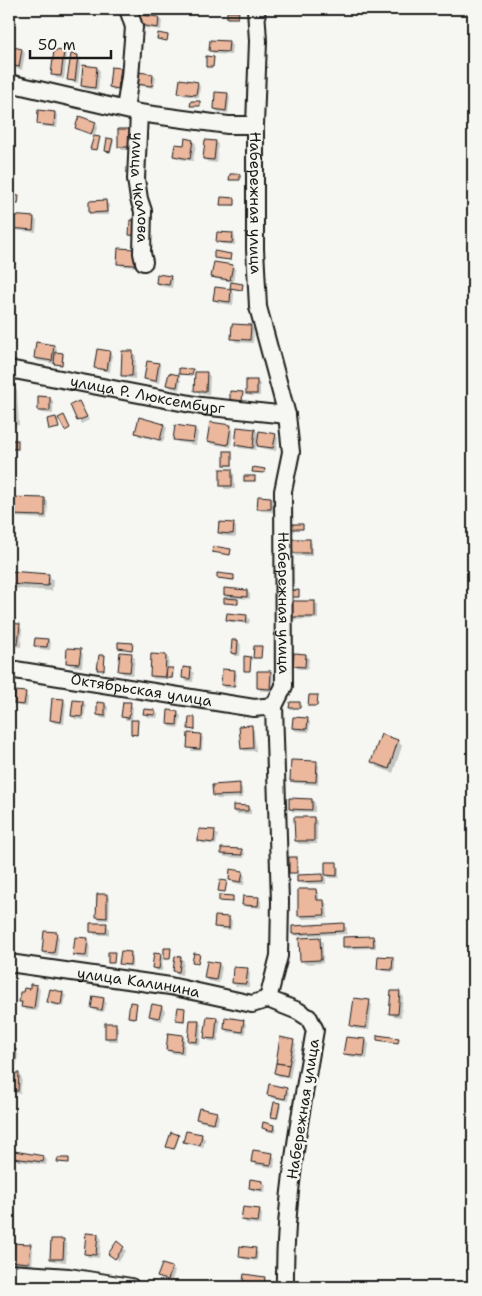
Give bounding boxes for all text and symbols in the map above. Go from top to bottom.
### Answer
scale bar [30,28,111,60]
text: 50 m [38,35,76,55]
street label: улица Чкалова [126,132,153,244]
street label: Набережная улица [245,132,266,275]
street label: улица Р. Люксембург [69,371,226,418]
street label: Набережная улица [273,532,294,675]
street label: Октябрьская улица [69,669,214,711]
street label: улица Калинина [76,963,202,1002]
street label: Набережная улица [282,1036,324,1181]

